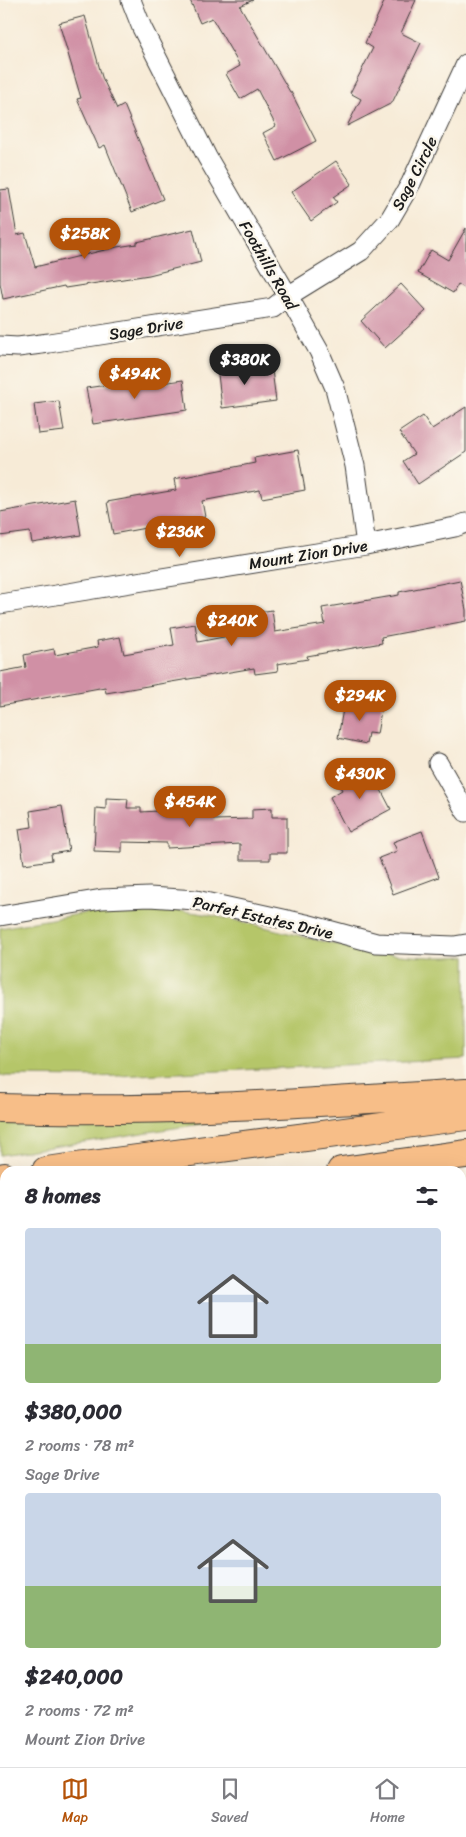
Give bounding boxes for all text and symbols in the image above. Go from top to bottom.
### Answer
street label: Sage Circle [383,131,446,216]
street label: Foothills Road [231,215,307,317]
pin: $258K [50,218,120,260]
text: $258K [60,219,110,248]
street label: Sage Drive [107,308,185,349]
pin: $380K [210,344,280,386]
text: $380K [220,345,270,374]
pin: $494K [100,358,170,400]
text: $494K [110,359,160,388]
pin: $236K [145,516,215,558]
text: $236K [156,517,204,546]
street label: Mount Zion Drive [247,531,370,578]
pin: $240K [197,604,267,647]
text: $240K [207,606,257,635]
pin: $294K [325,680,395,722]
text: $294K [335,681,385,710]
pin: $430K [325,758,395,800]
text: $430K [335,759,385,788]
pin: $454K [155,786,225,828]
text: $454K [165,787,215,816]
street label: Parfet Estates Drive [190,887,336,948]
text: 8 homes [25,1177,100,1215]
icon: filters [413,1182,441,1210]
icon: home [188,1261,278,1351]
text: $380,000 [25,1393,122,1431]
text: 2 rooms · 78 m² [25,1431,134,1460]
text: Sage Drive [25,1460,100,1489]
icon: home [188,1526,278,1616]
text: $240,000 [25,1658,123,1696]
text: 2 rooms · 72 m² [25,1696,134,1725]
text: Mount Zion Drive [25,1725,145,1754]
tab: Map [61,1775,89,1830]
tab: Saved [211,1775,248,1830]
tab: Home [370,1775,405,1830]

